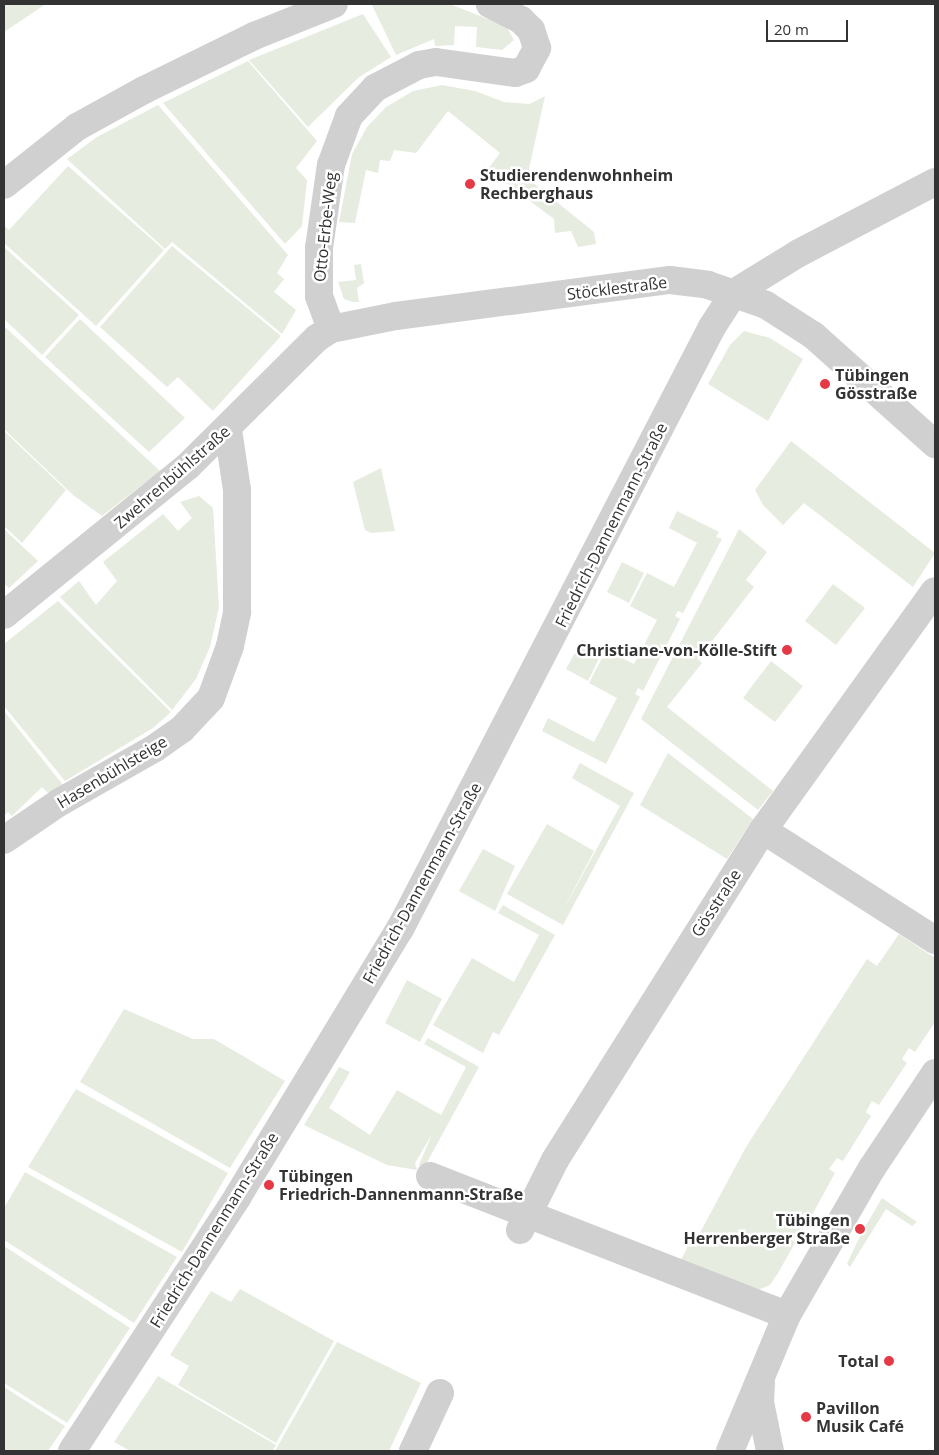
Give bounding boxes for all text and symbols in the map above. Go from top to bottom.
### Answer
scale bar [769,10,852,42]
text: 20 m [774,19,809,39]
place label: Studierendenwohnheim Rechberghaus [480,165,673,203]
street label: Otto-Erbe-Weg [310,171,340,283]
marker: Studierendenwohnheim Rechberghaus [464,178,476,190]
street label: Stöcklestraße [566,272,668,304]
place label: Tübingen Gösstraße [835,365,917,403]
marker: Tübingen Gösstraße [819,378,831,390]
street label: Friedrich-Dannenmann-Straße [551,419,671,631]
street label: Zwehrenbühlstraße [110,422,234,532]
place label: Christiane-von-Kölle-Stift [576,640,777,660]
marker: Christiane-von-Kölle-Stift [781,644,793,656]
street label: Hasenbühlsteige [54,732,170,812]
street label: Friedrich-Dannenmann-Straße [359,779,485,987]
street label: Gösstraße [687,866,745,940]
street label: Friedrich-Dannenmann-Straße [146,1129,282,1331]
place label: Tübingen Friedrich-Dannenmann-Straße [279,1166,523,1204]
marker: Tübingen Friedrich-Dannenmann-Straße [263,1179,275,1191]
place label: Tübingen Herrenberger Straße [684,1210,850,1248]
marker: Tübingen Herrenberger Straße [854,1223,866,1235]
place label: Total [838,1351,879,1371]
marker: Total [883,1355,895,1367]
place label: Pavillon Musik Café [816,1398,904,1436]
marker: Pavillon Musik Café [800,1411,812,1423]

